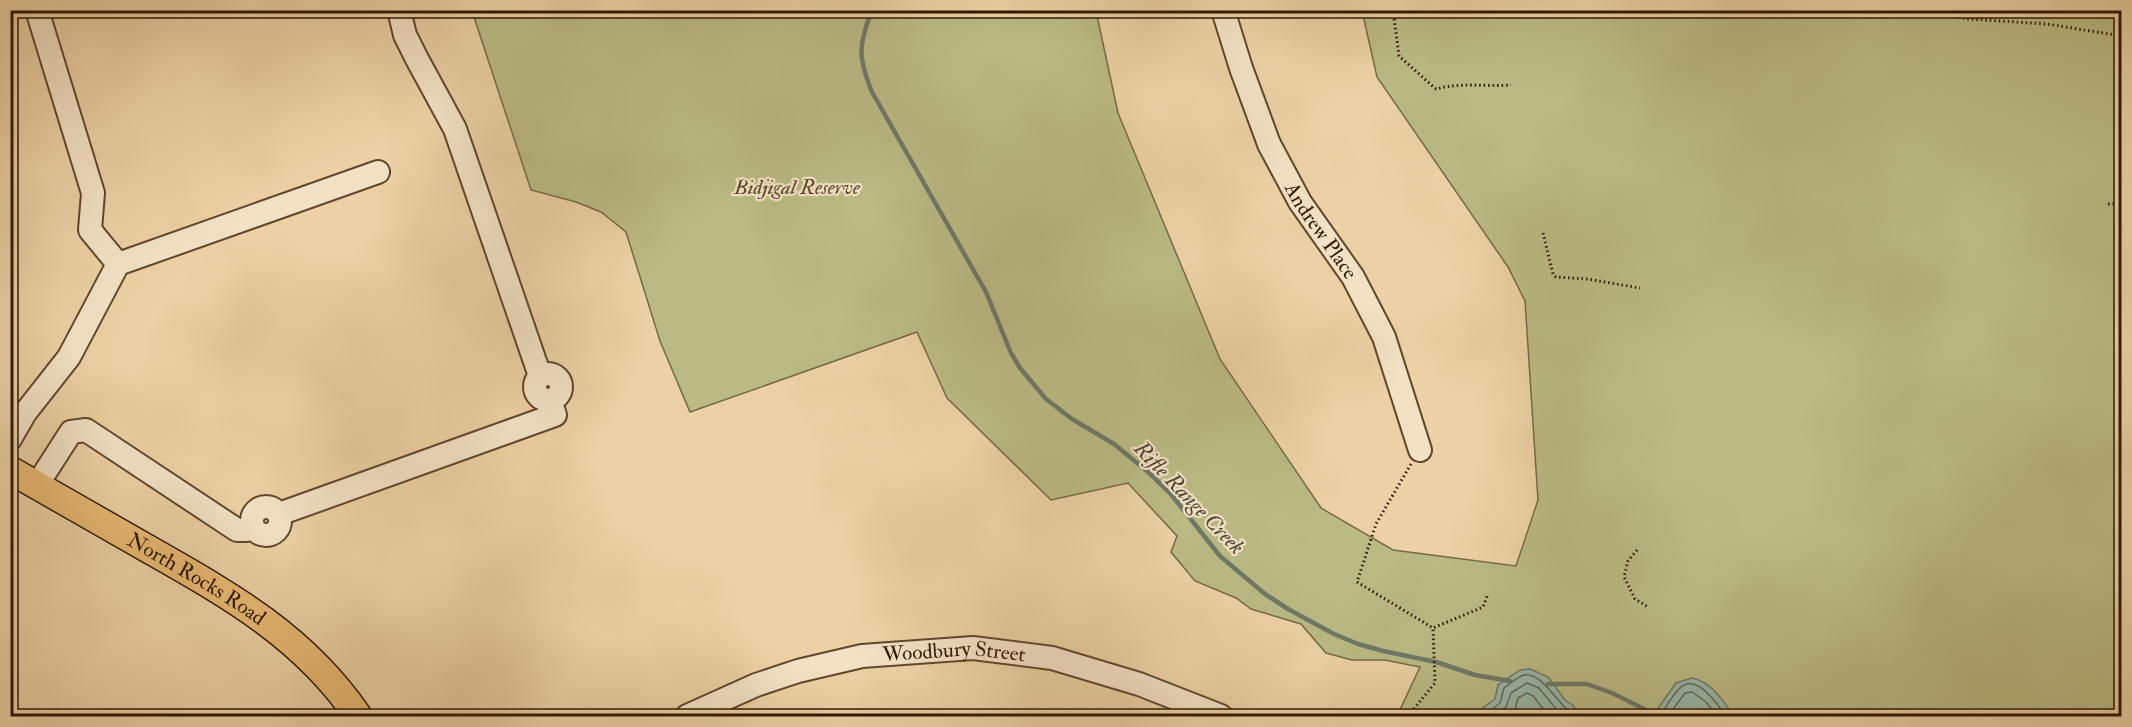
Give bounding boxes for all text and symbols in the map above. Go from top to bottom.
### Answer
park label: Bidjigal Reserve [733,174,861,201]
street label: Andrew Place [1278,177,1364,285]
water label: Rifle Range Creek [1127,434,1251,560]
street label: North Rocks Road [122,527,272,632]
street label: Woodbury Street [881,635,1027,669]

